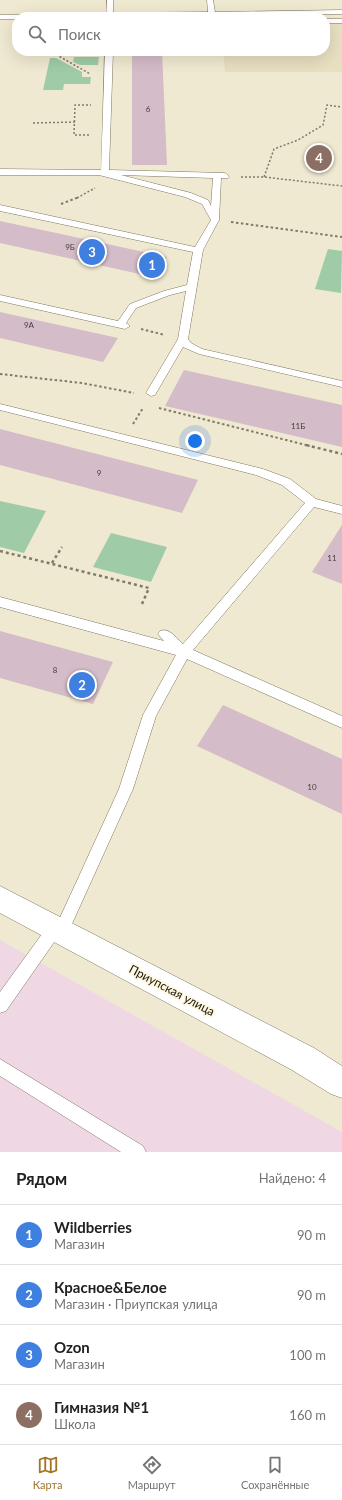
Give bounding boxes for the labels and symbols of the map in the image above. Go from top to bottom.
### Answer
house number: 6 [146,104,151,114]
pin: 4 [306,143,332,173]
pin: 3 [79,237,105,267]
house number: 9Б [65,242,75,252]
pin: 1 [139,250,165,280]
house number: 9А [24,320,35,330]
house number: 11Б [291,421,305,431]
your location [185,431,205,451]
house number: 9 [97,468,102,478]
house number: 11 [327,553,337,563]
house number: 8 [53,665,58,675]
pin: 2 [69,670,95,700]
house number: 10 [307,782,317,792]
street label: Приупская улица [127,961,217,1019]

